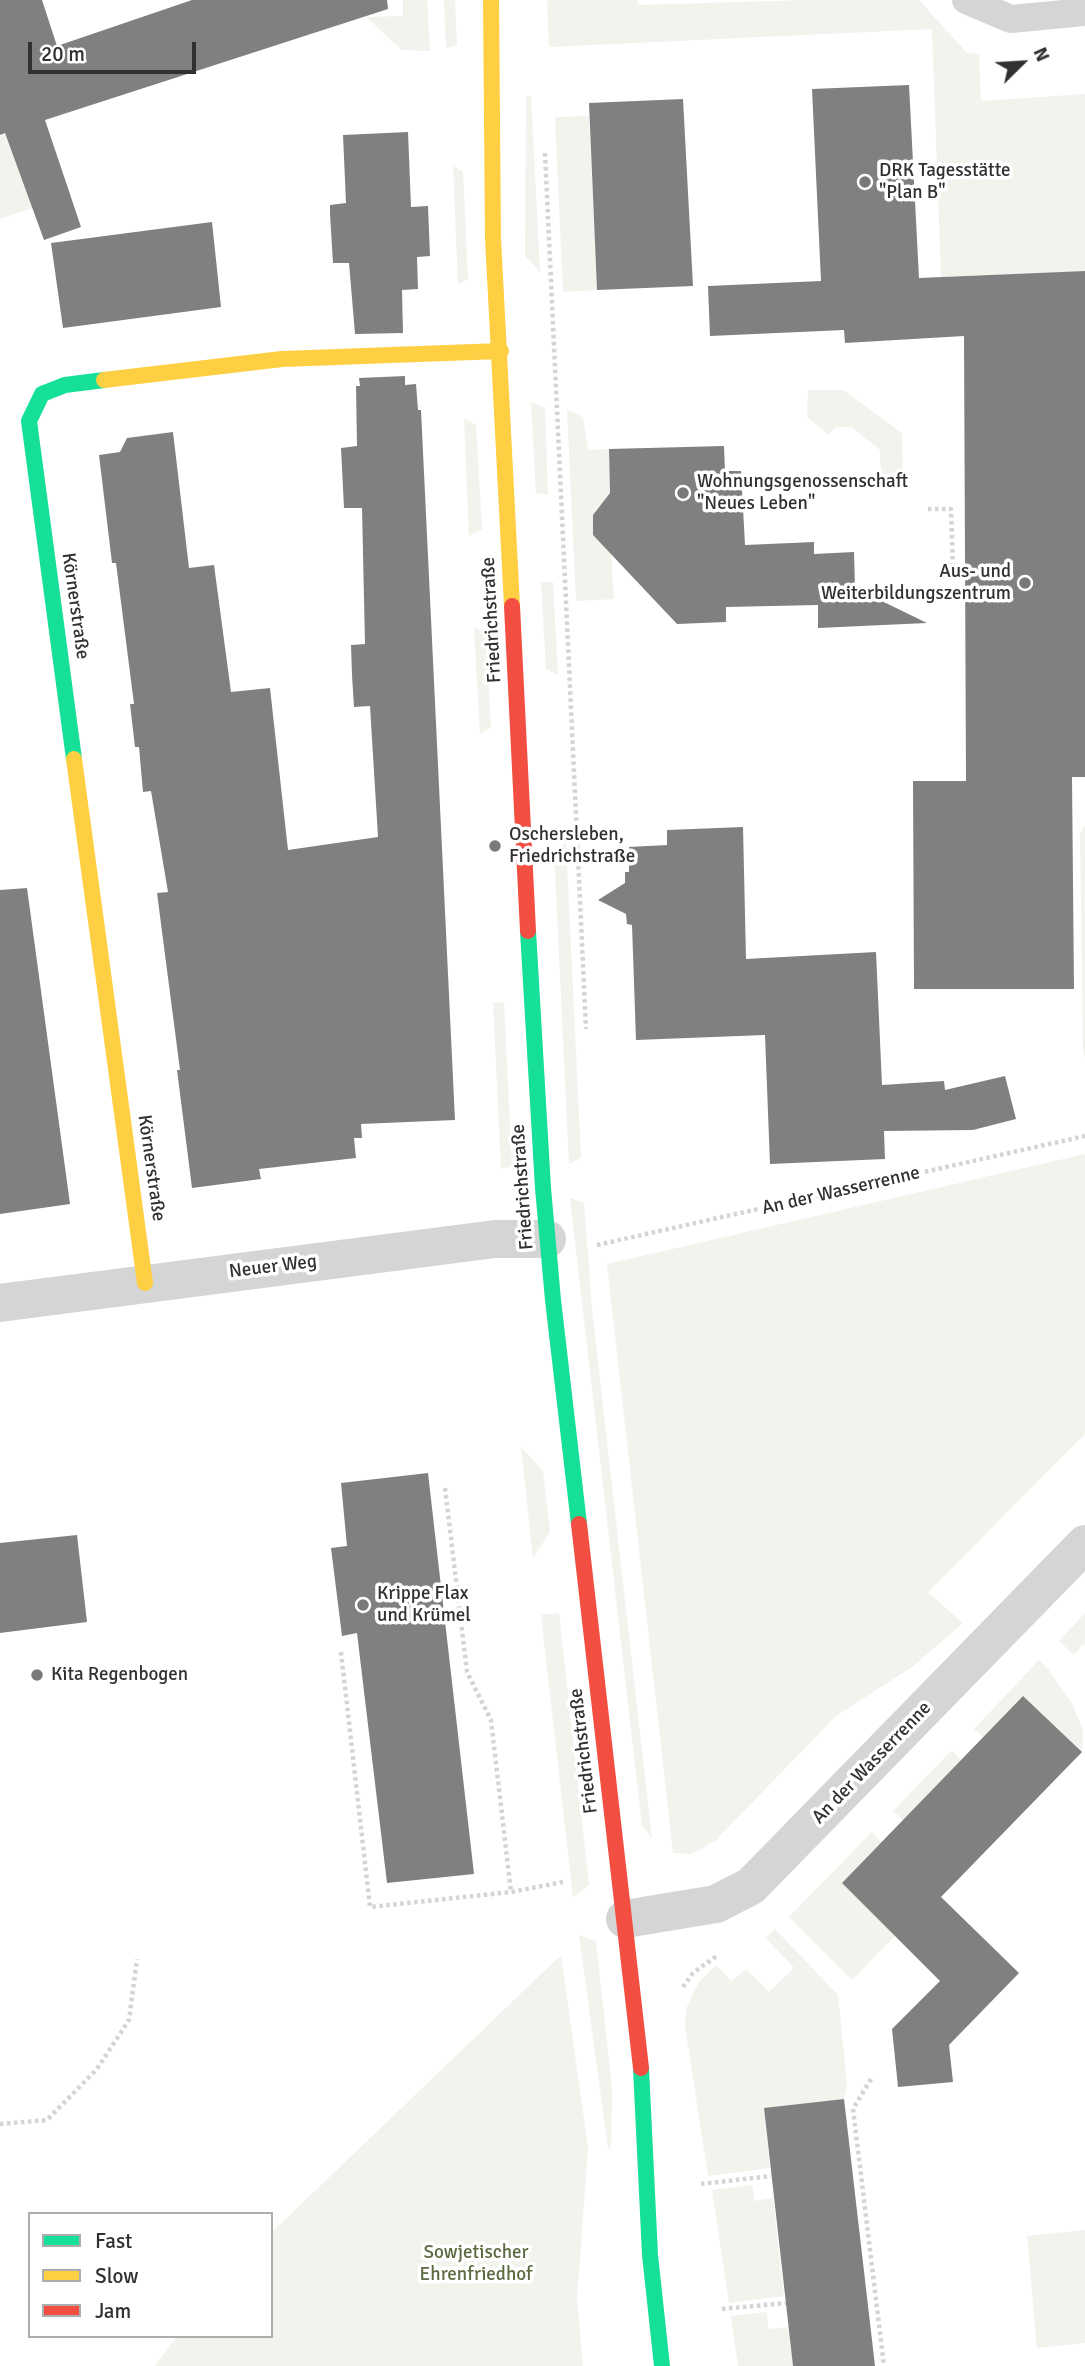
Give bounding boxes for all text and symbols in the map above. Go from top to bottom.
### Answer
scale bar [32,28,200,72]
north arrow [987,28,1057,98]
text: 20 m [41,41,85,67]
text: N [1028,44,1055,65]
place label: DRK Tagesstätte "Plan B" [879,160,1011,204]
marker: DRK Tagesstätte "Plan B" [857,174,873,190]
place label: Wohnungsgenossenschaft "Neues Leben" [697,471,908,515]
marker: Wohnungsgenossenschaft "Neues Leben" [675,485,691,501]
street label: Körnerstraße [56,551,94,661]
street label: Friedrichstraße [477,556,507,684]
place label: Aus- und Weiterbildungszentrum [821,561,1011,605]
marker: Aus- und Weiterbildungszentrum [1017,575,1033,591]
place label: Oschersleben, Friedrichstraße [509,824,635,868]
marker: Oschersleben, Friedrichstraße [487,838,503,854]
street label: Körnerstraße [132,1113,170,1223]
street label: Friedrichstraße [507,1123,539,1251]
street label: An der Wasserrenne [760,1162,922,1220]
street label: Neuer Weg [228,1250,318,1284]
place label: Krippe Flax und Krümel [377,1583,471,1627]
marker: Krippe Flax und Krümel [355,1597,371,1613]
place label: Kita Regenbogen [51,1664,188,1686]
marker: Kita Regenbogen [29,1667,45,1683]
street label: Friedrichstraße [565,1687,603,1815]
street label: An der Wasserrenne [808,1697,936,1829]
legend [28,2212,273,2338]
text: Fast [95,2228,132,2254]
park label: Sowjetischer Ehrenfriedhof [420,2242,532,2286]
text: Slow [95,2263,139,2289]
text: Jam [95,2298,131,2324]

